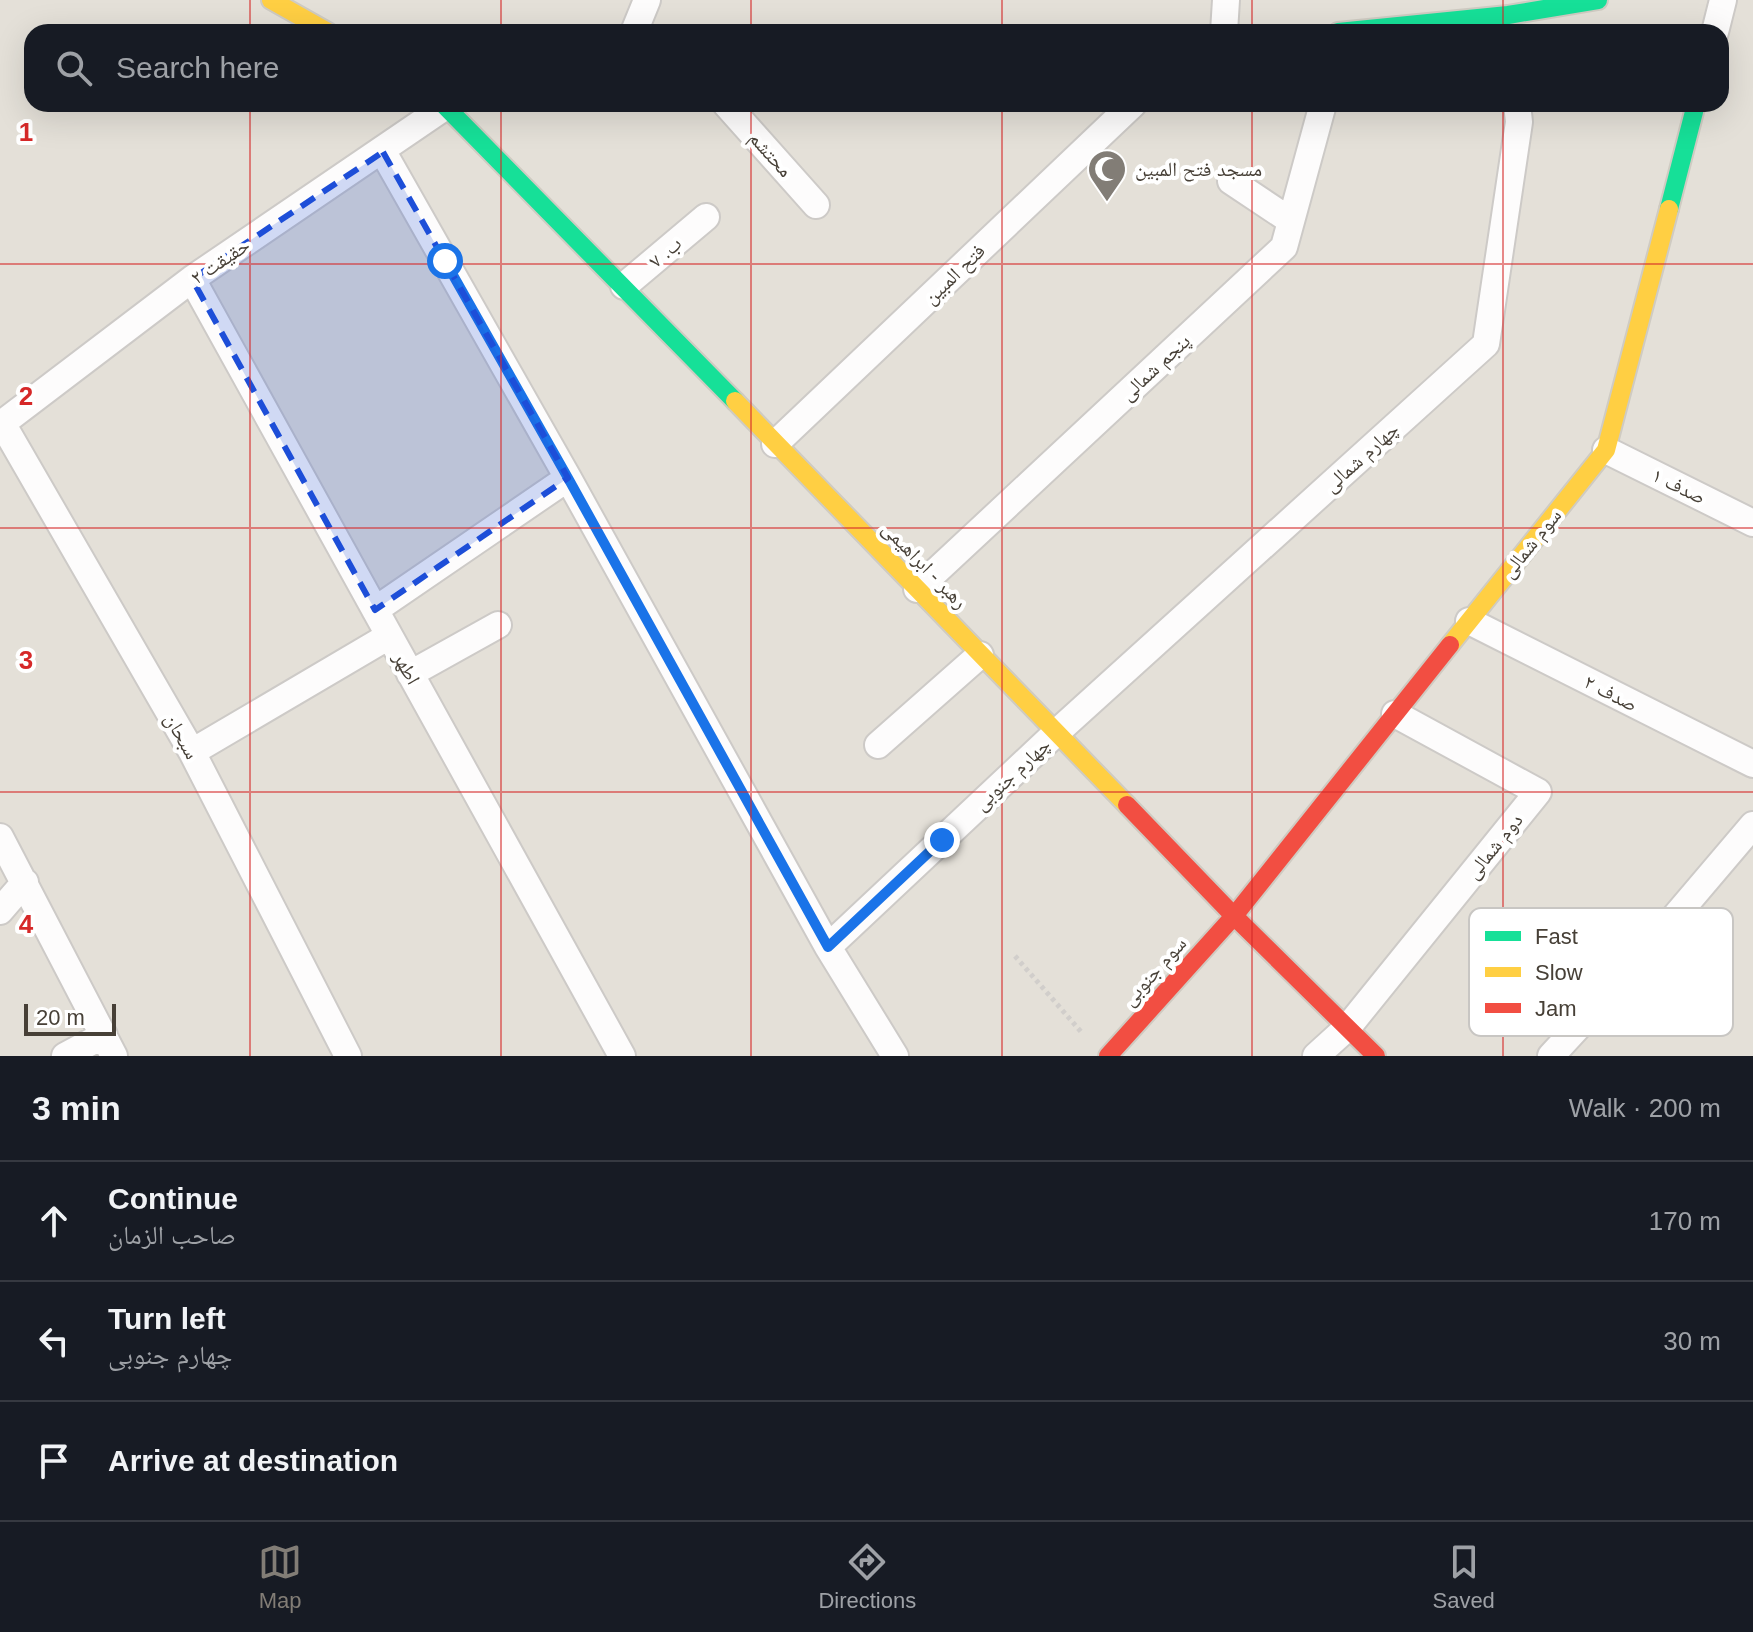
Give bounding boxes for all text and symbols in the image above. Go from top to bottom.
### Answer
search box [24,24,1729,112]
icon: search [52,46,96,90]
text: Search here [116,51,279,84]
text: 1 [19,117,33,147]
street label: محتشم [743,127,797,183]
mosque icon: مسجد فتح المبین [1086,148,1128,203]
place label: مسجد فتح المبین [1135,158,1262,182]
street label: ب. ۷ [644,232,686,272]
street label: حقیقت ۲ [186,233,254,289]
street label: فتح المبین [919,240,991,310]
route start [427,243,463,279]
street label: پنجم شمالی [1116,329,1196,407]
text: 2 [19,381,33,411]
street label: چهارم شمالی [1319,418,1405,498]
street label: صدف ۱ [1649,464,1709,508]
street label: سوم شمالی [1497,504,1568,584]
street label: رهبر - ابراهیمی [877,517,972,614]
text: 3 [19,645,33,675]
street label: اطهر [388,647,425,689]
street label: صدف ۲ [1581,670,1641,716]
street label: سبحان [160,709,204,763]
street label: چهارم جنوبی [970,733,1057,817]
street label: دوم شمالی [1461,809,1529,885]
route end [924,822,960,858]
legend [1469,908,1733,1036]
text: 4 [19,909,34,939]
text: Fast [1535,924,1578,949]
street label: سوم جنوبی [1117,932,1193,1012]
text: Slow [1535,960,1583,985]
text: Jam [1535,996,1577,1021]
scale bar [24,1000,116,1036]
text: 20 m [36,1005,85,1030]
text: 3 min [32,1089,121,1127]
text: Walk · 200 m [1569,1093,1721,1123]
text: Continue [108,1182,238,1215]
icon: ahead [32,1199,76,1243]
text: 170 m [1649,1206,1721,1236]
text: صاحب الزمان [108,1220,236,1250]
text: Turn left [108,1302,226,1335]
icon: left [32,1319,76,1363]
text: 30 m [1663,1326,1721,1356]
text: چهارم جنوبی [108,1340,232,1370]
icon: arrive [32,1439,76,1483]
text: Arrive at destination [108,1444,398,1477]
tab: Map [258,1540,302,1614]
tab: Directions [818,1540,916,1614]
tab: Saved [1432,1540,1495,1614]

